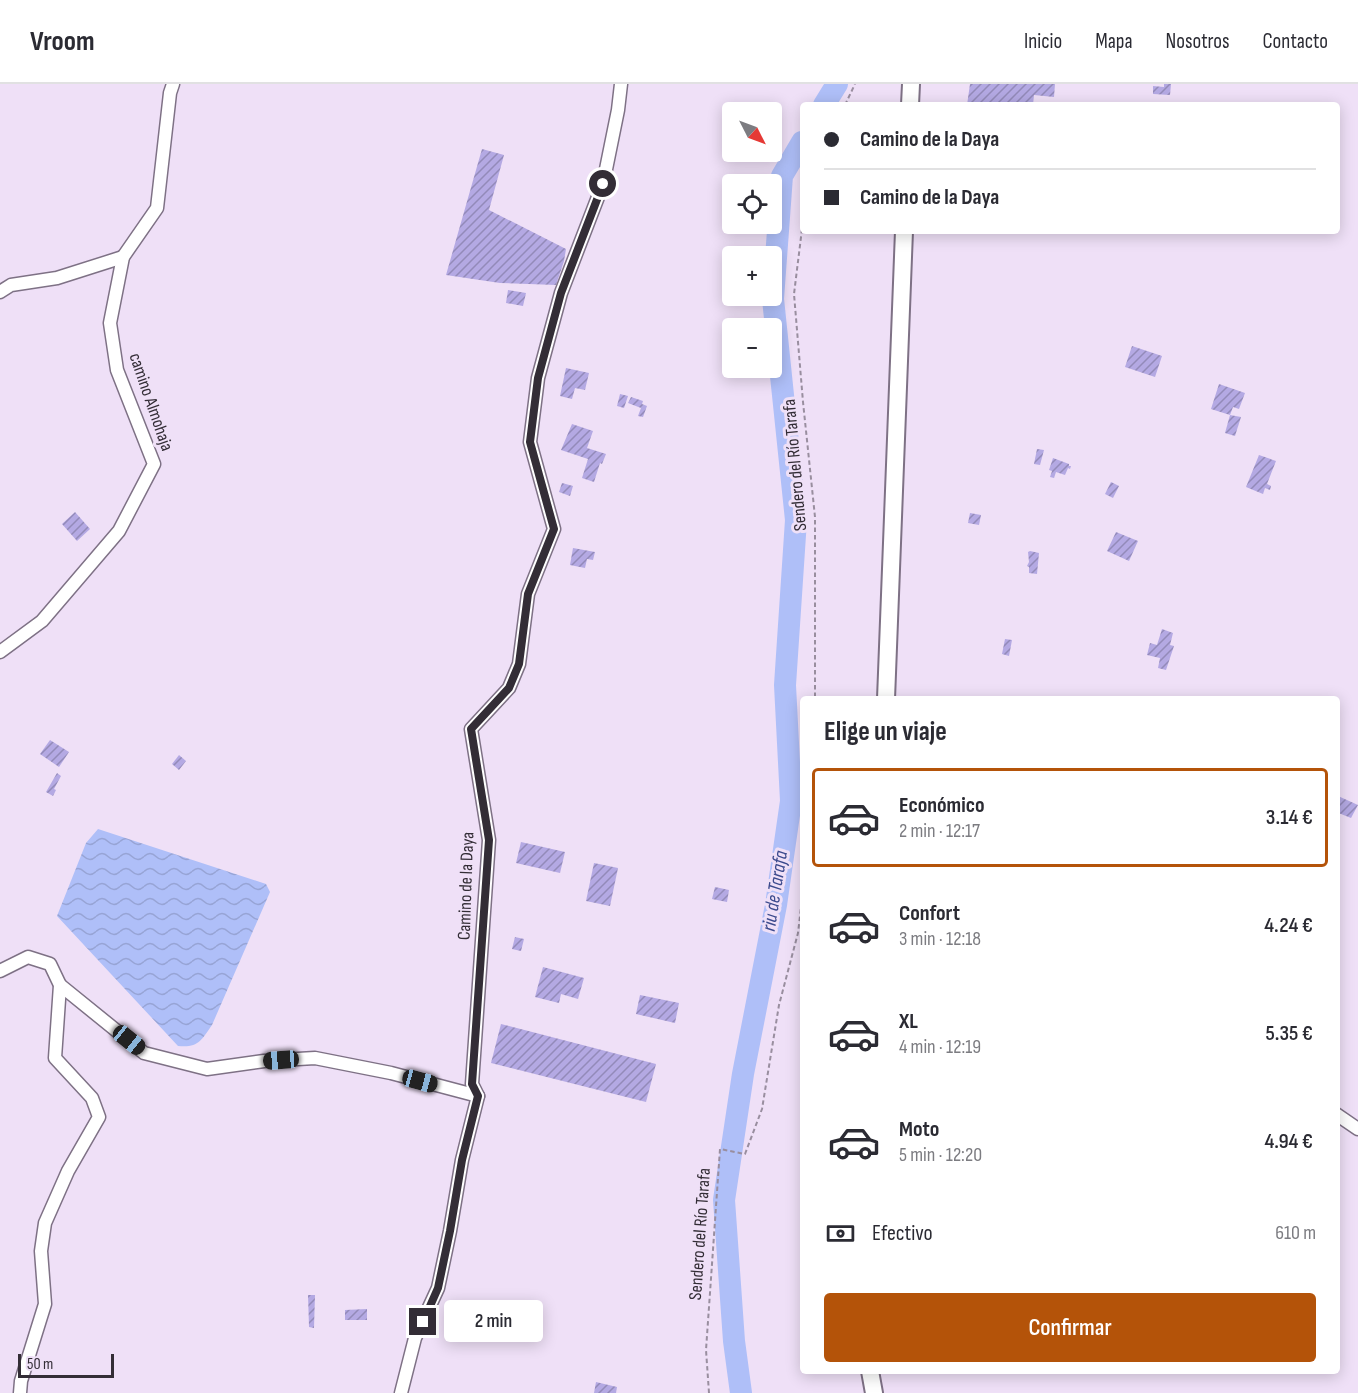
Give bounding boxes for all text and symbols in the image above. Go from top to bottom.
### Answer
text: Vroom [30,25,94,58]
text: Inicio [1024,29,1062,54]
text: Mapa [1095,29,1133,54]
text: Nosotros [1166,29,1230,54]
text: Contacto [1263,29,1328,54]
north arrow [722,102,782,162]
map controls [722,102,782,378]
text: Camino de la Daya [860,126,999,153]
route start [589,170,616,197]
button: locate [722,174,782,234]
text: Camino de la Daya [860,184,999,211]
button: + [722,246,782,306]
button: − [722,318,782,378]
street label: camino Almohaja [124,350,178,454]
street label: Sendero del Río Tarafa [779,398,811,532]
text: Elige un viaje [824,716,947,748]
icon: car [827,791,881,845]
text: Económico [899,792,985,819]
text: 3.14 € [1266,804,1313,831]
text: 2 min · 12:17 [899,819,980,843]
street label: Camino de la Daya [454,832,478,940]
water label: riu de Tarafa [757,849,793,933]
icon: car [827,899,881,953]
text: Confort [899,900,960,927]
text: 4.24 € [1264,912,1313,939]
text: 3 min · 12:18 [899,927,981,951]
icon: car [827,1007,881,1061]
text: XL [899,1008,918,1035]
text: 5.35 € [1266,1020,1313,1047]
car [109,1022,149,1058]
text: 4 min · 12:19 [899,1035,981,1059]
car [262,1050,300,1070]
car [400,1068,440,1094]
icon: car [827,1115,881,1169]
text: Moto [899,1116,939,1143]
text: 4.94 € [1264,1128,1313,1155]
text: 5 min · 12:20 [899,1143,982,1167]
street label: Sendero del Río Tarafa [685,1167,715,1301]
icon: cash [824,1217,857,1250]
text: Efectivo [872,1220,933,1247]
text: 610 m [1275,1221,1316,1245]
button: Confirmar [824,1293,1316,1362]
callout: 2 min [444,1301,543,1343]
route end [409,1308,436,1335]
text: 2 min [475,1309,512,1333]
scale bar [18,1351,114,1378]
text: 50 m [27,1355,53,1374]

